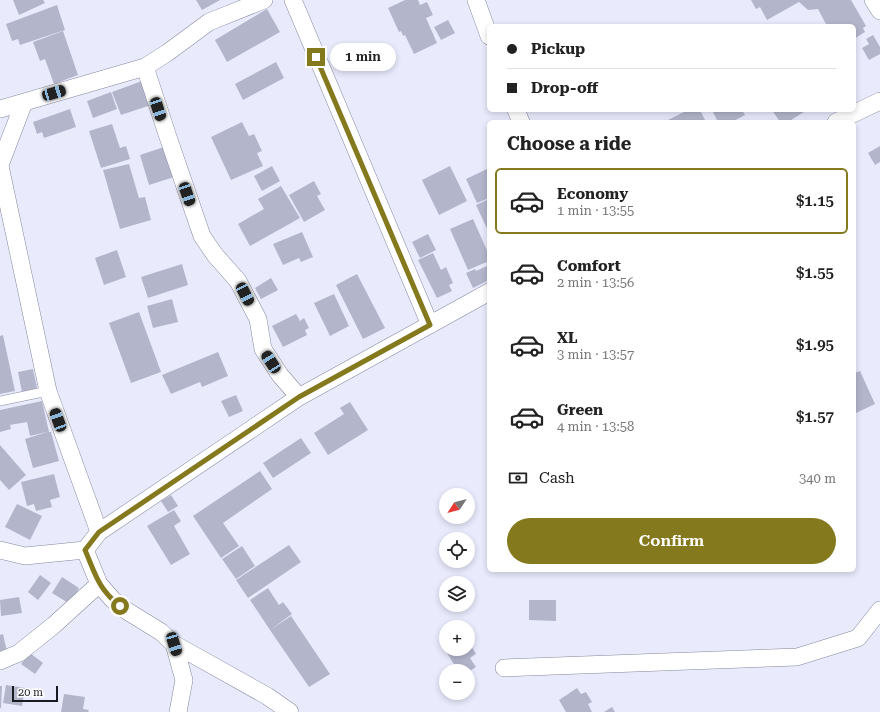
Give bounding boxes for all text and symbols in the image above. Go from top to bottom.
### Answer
text: Pickup [531,40,585,58]
callout: 1 min [330,43,396,71]
route end [307,48,325,66]
text: 1 min [345,49,381,64]
text: Drop-off [531,79,598,97]
car [41,84,67,102]
car [149,96,167,122]
text: Choose a ride [507,133,631,154]
car [177,181,197,207]
icon: car [509,183,545,219]
text: Economy [557,185,628,203]
text: $1.15 [796,192,834,210]
text: 1 min · 13:55 [557,203,634,218]
icon: car [509,255,545,291]
text: Comfort [557,257,621,275]
text: $1.55 [796,264,834,282]
text: 2 min · 13:56 [557,275,634,290]
car [234,281,256,307]
icon: car [509,327,545,363]
text: XL [557,329,578,347]
text: $1.95 [796,336,834,354]
text: 3 min · 13:57 [557,347,634,362]
car [259,349,283,375]
icon: car [509,399,545,435]
text: Green [557,401,603,419]
car [48,407,68,433]
text: $1.57 [796,408,834,426]
text: 4 min · 13:58 [557,419,634,434]
icon: cash [507,467,529,489]
text: Cash [539,469,575,487]
text: 340 m [799,471,836,486]
north arrow [439,488,475,524]
map controls [439,488,475,700]
button: Confirm [507,518,836,564]
button: locate [439,532,475,568]
button: layers [439,576,475,612]
route start [111,597,129,615]
button: + [439,620,475,656]
car [165,631,183,657]
button: − [439,664,475,700]
scale bar [12,684,58,703]
text: 20 m [18,686,43,699]

